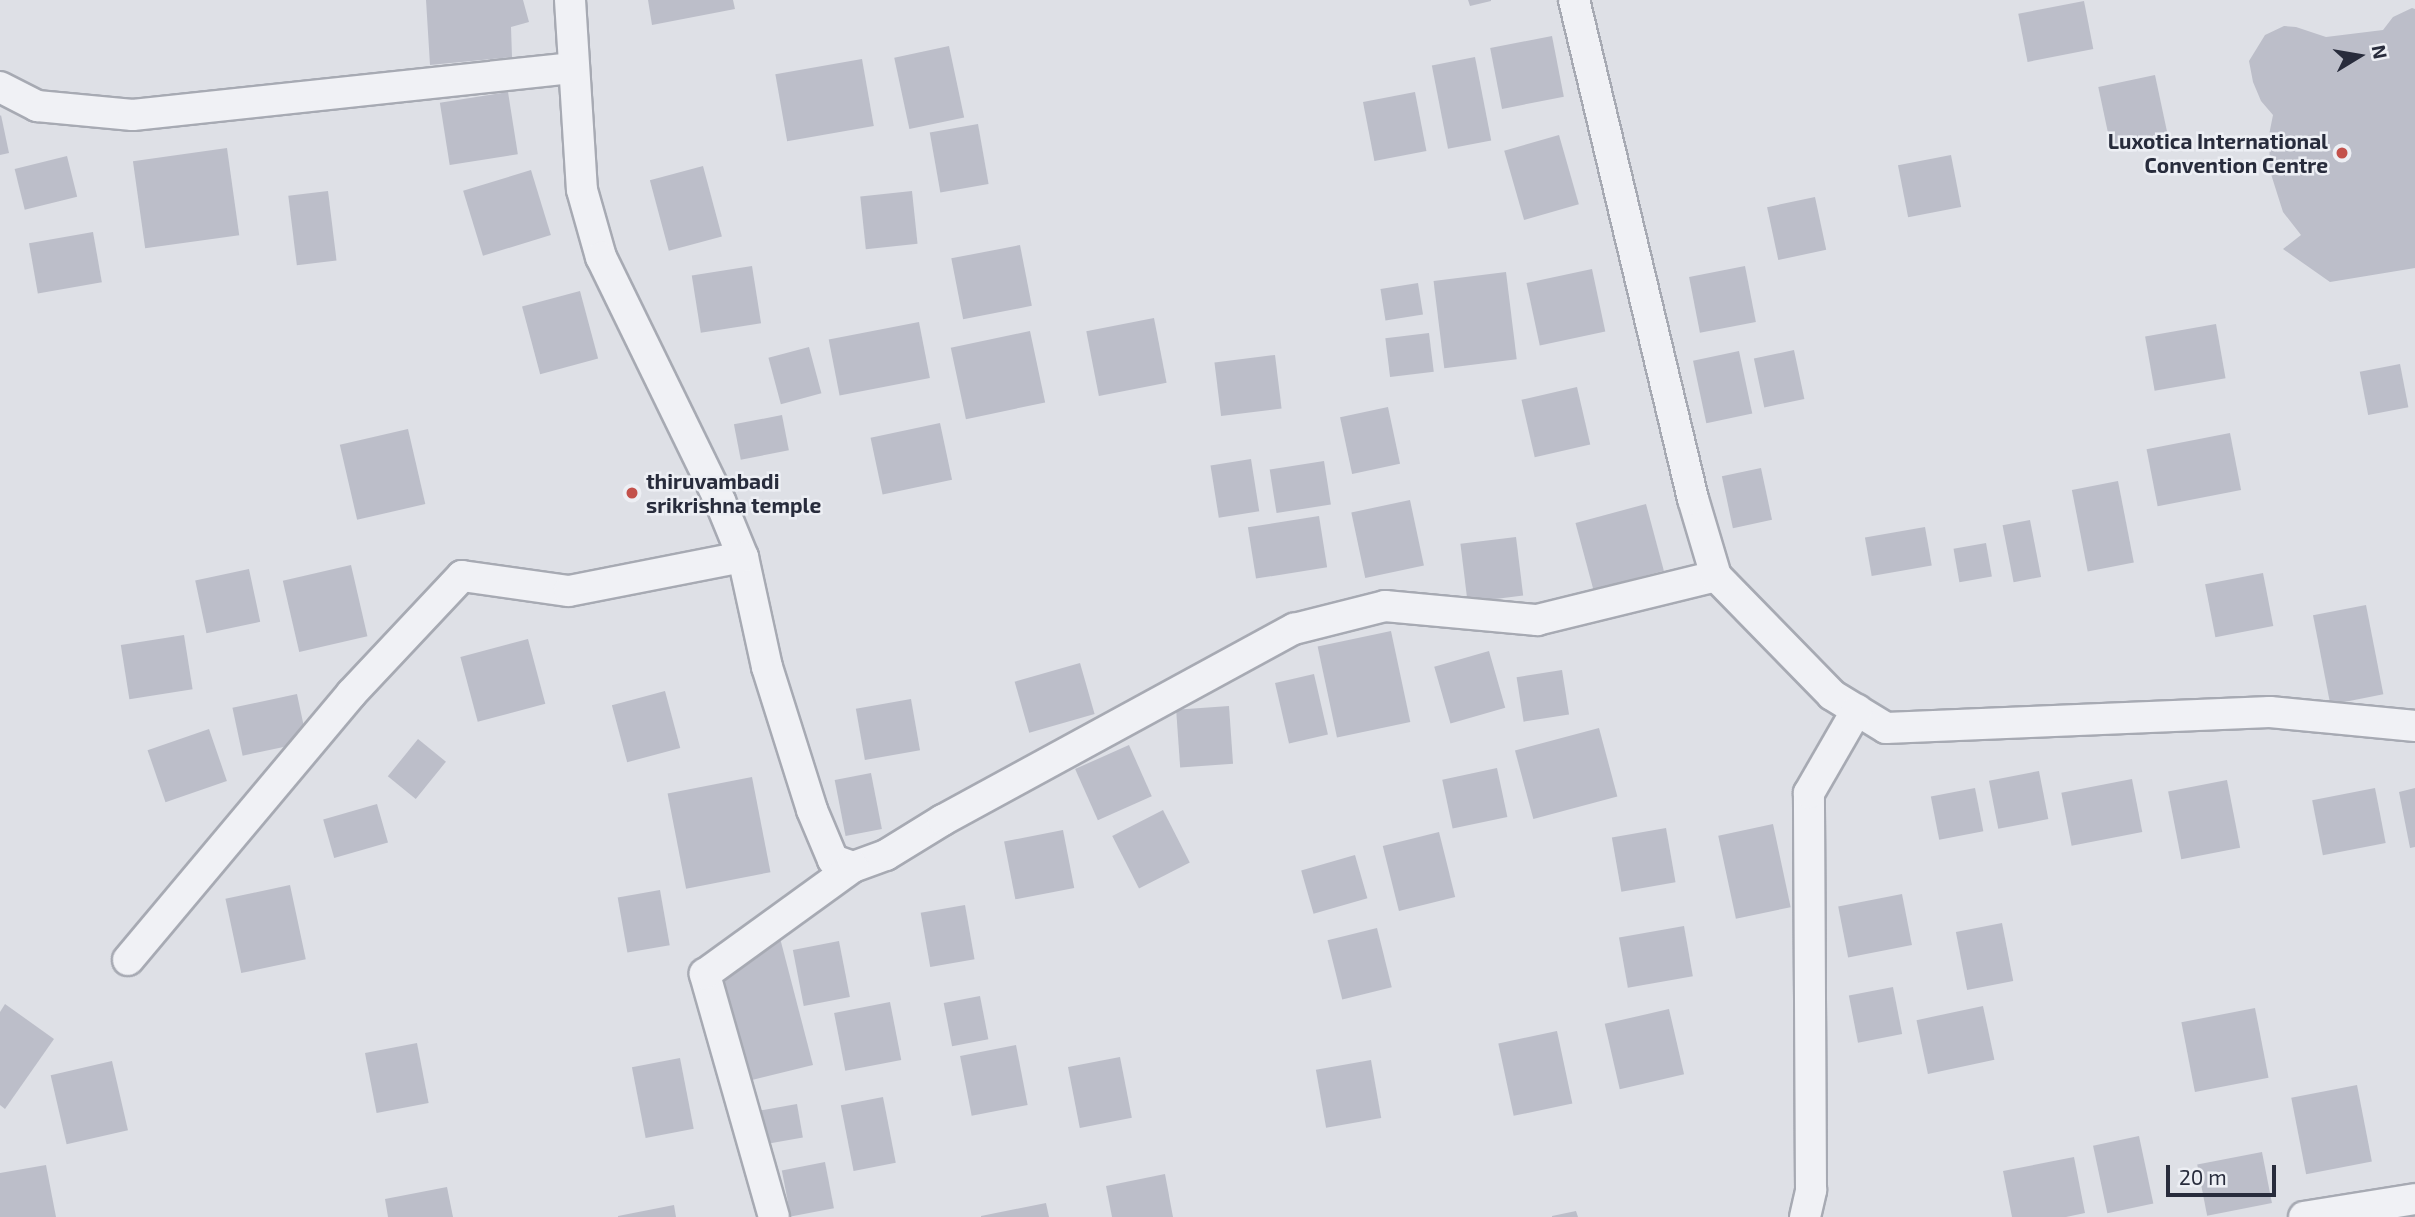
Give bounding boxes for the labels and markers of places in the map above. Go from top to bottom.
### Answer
place label: Luxotica International Convention Centre [2108,128,2328,178]
marker: Luxotica International Convention Centre [2334,145,2350,161]
place label: thiruvambadi srikrishna temple [646,468,822,518]
marker: thiruvambadi srikrishna temple [624,485,640,501]

